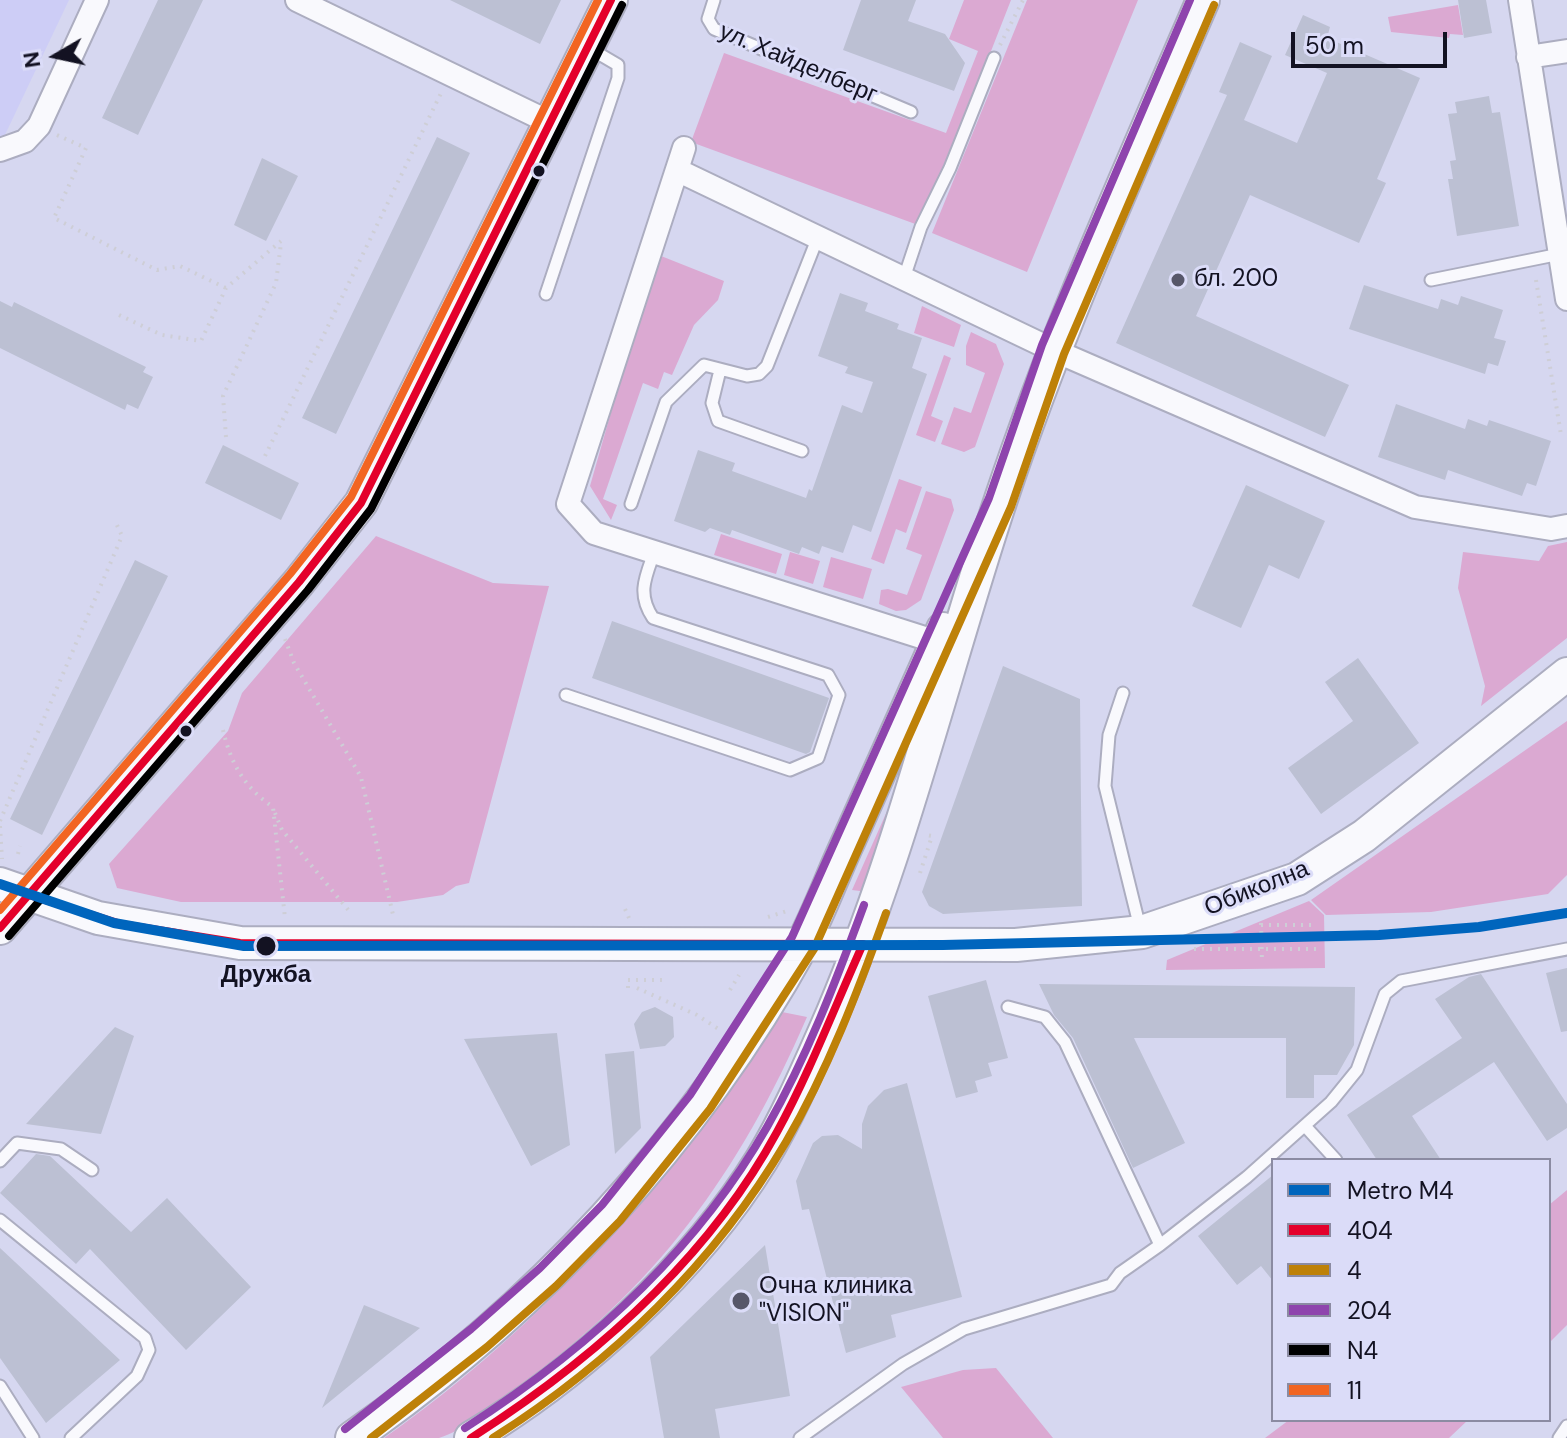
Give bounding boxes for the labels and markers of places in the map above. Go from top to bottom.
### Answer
unlabelled marker [531,163,547,179]
place label: бл. 200 [1194,266,1278,294]
marker: бл. 200 [1169,271,1187,289]
unlabelled marker [178,723,194,739]
marker: Дружба [254,934,278,958]
place label: Дружба [221,962,311,990]
place label: Очна клиника "VISION" [759,1273,912,1329]
marker: Очна клиника "VISION" [730,1290,752,1312]

